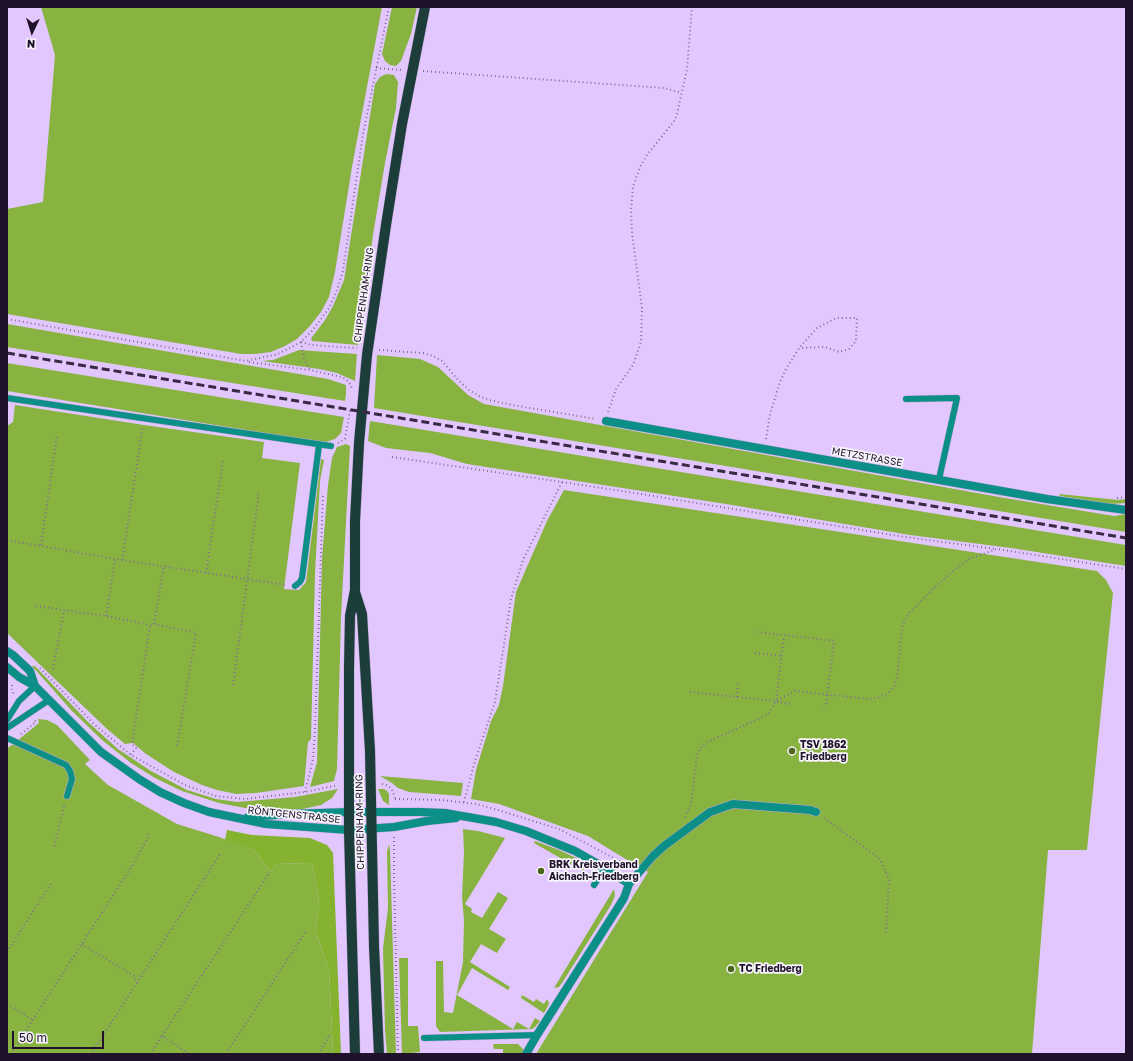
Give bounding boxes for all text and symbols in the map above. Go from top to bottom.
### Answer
north arrow [12,12,52,52]
text: N [26,38,36,51]
street label: CHIPPENHAM-RING [351,247,377,343]
street label: METZSTRASSE [831,445,903,469]
place label: TSV 1862 Friedberg [800,739,847,762]
marker: TSV 1862 Friedberg [787,746,797,756]
street label: CHIPPENHAM-RING [353,774,367,870]
street label: RÖNTGENSTRASSE [247,804,341,826]
place label: BRK Kreisverband Aichach-Friedberg [549,859,639,882]
marker: BRK Kreisverband Aichach-Friedberg [536,866,546,876]
place label: TC Friedberg [739,963,802,975]
marker: TC Friedberg [726,964,736,974]
scale bar [14,1023,106,1049]
text: 50 m [19,1030,47,1045]

